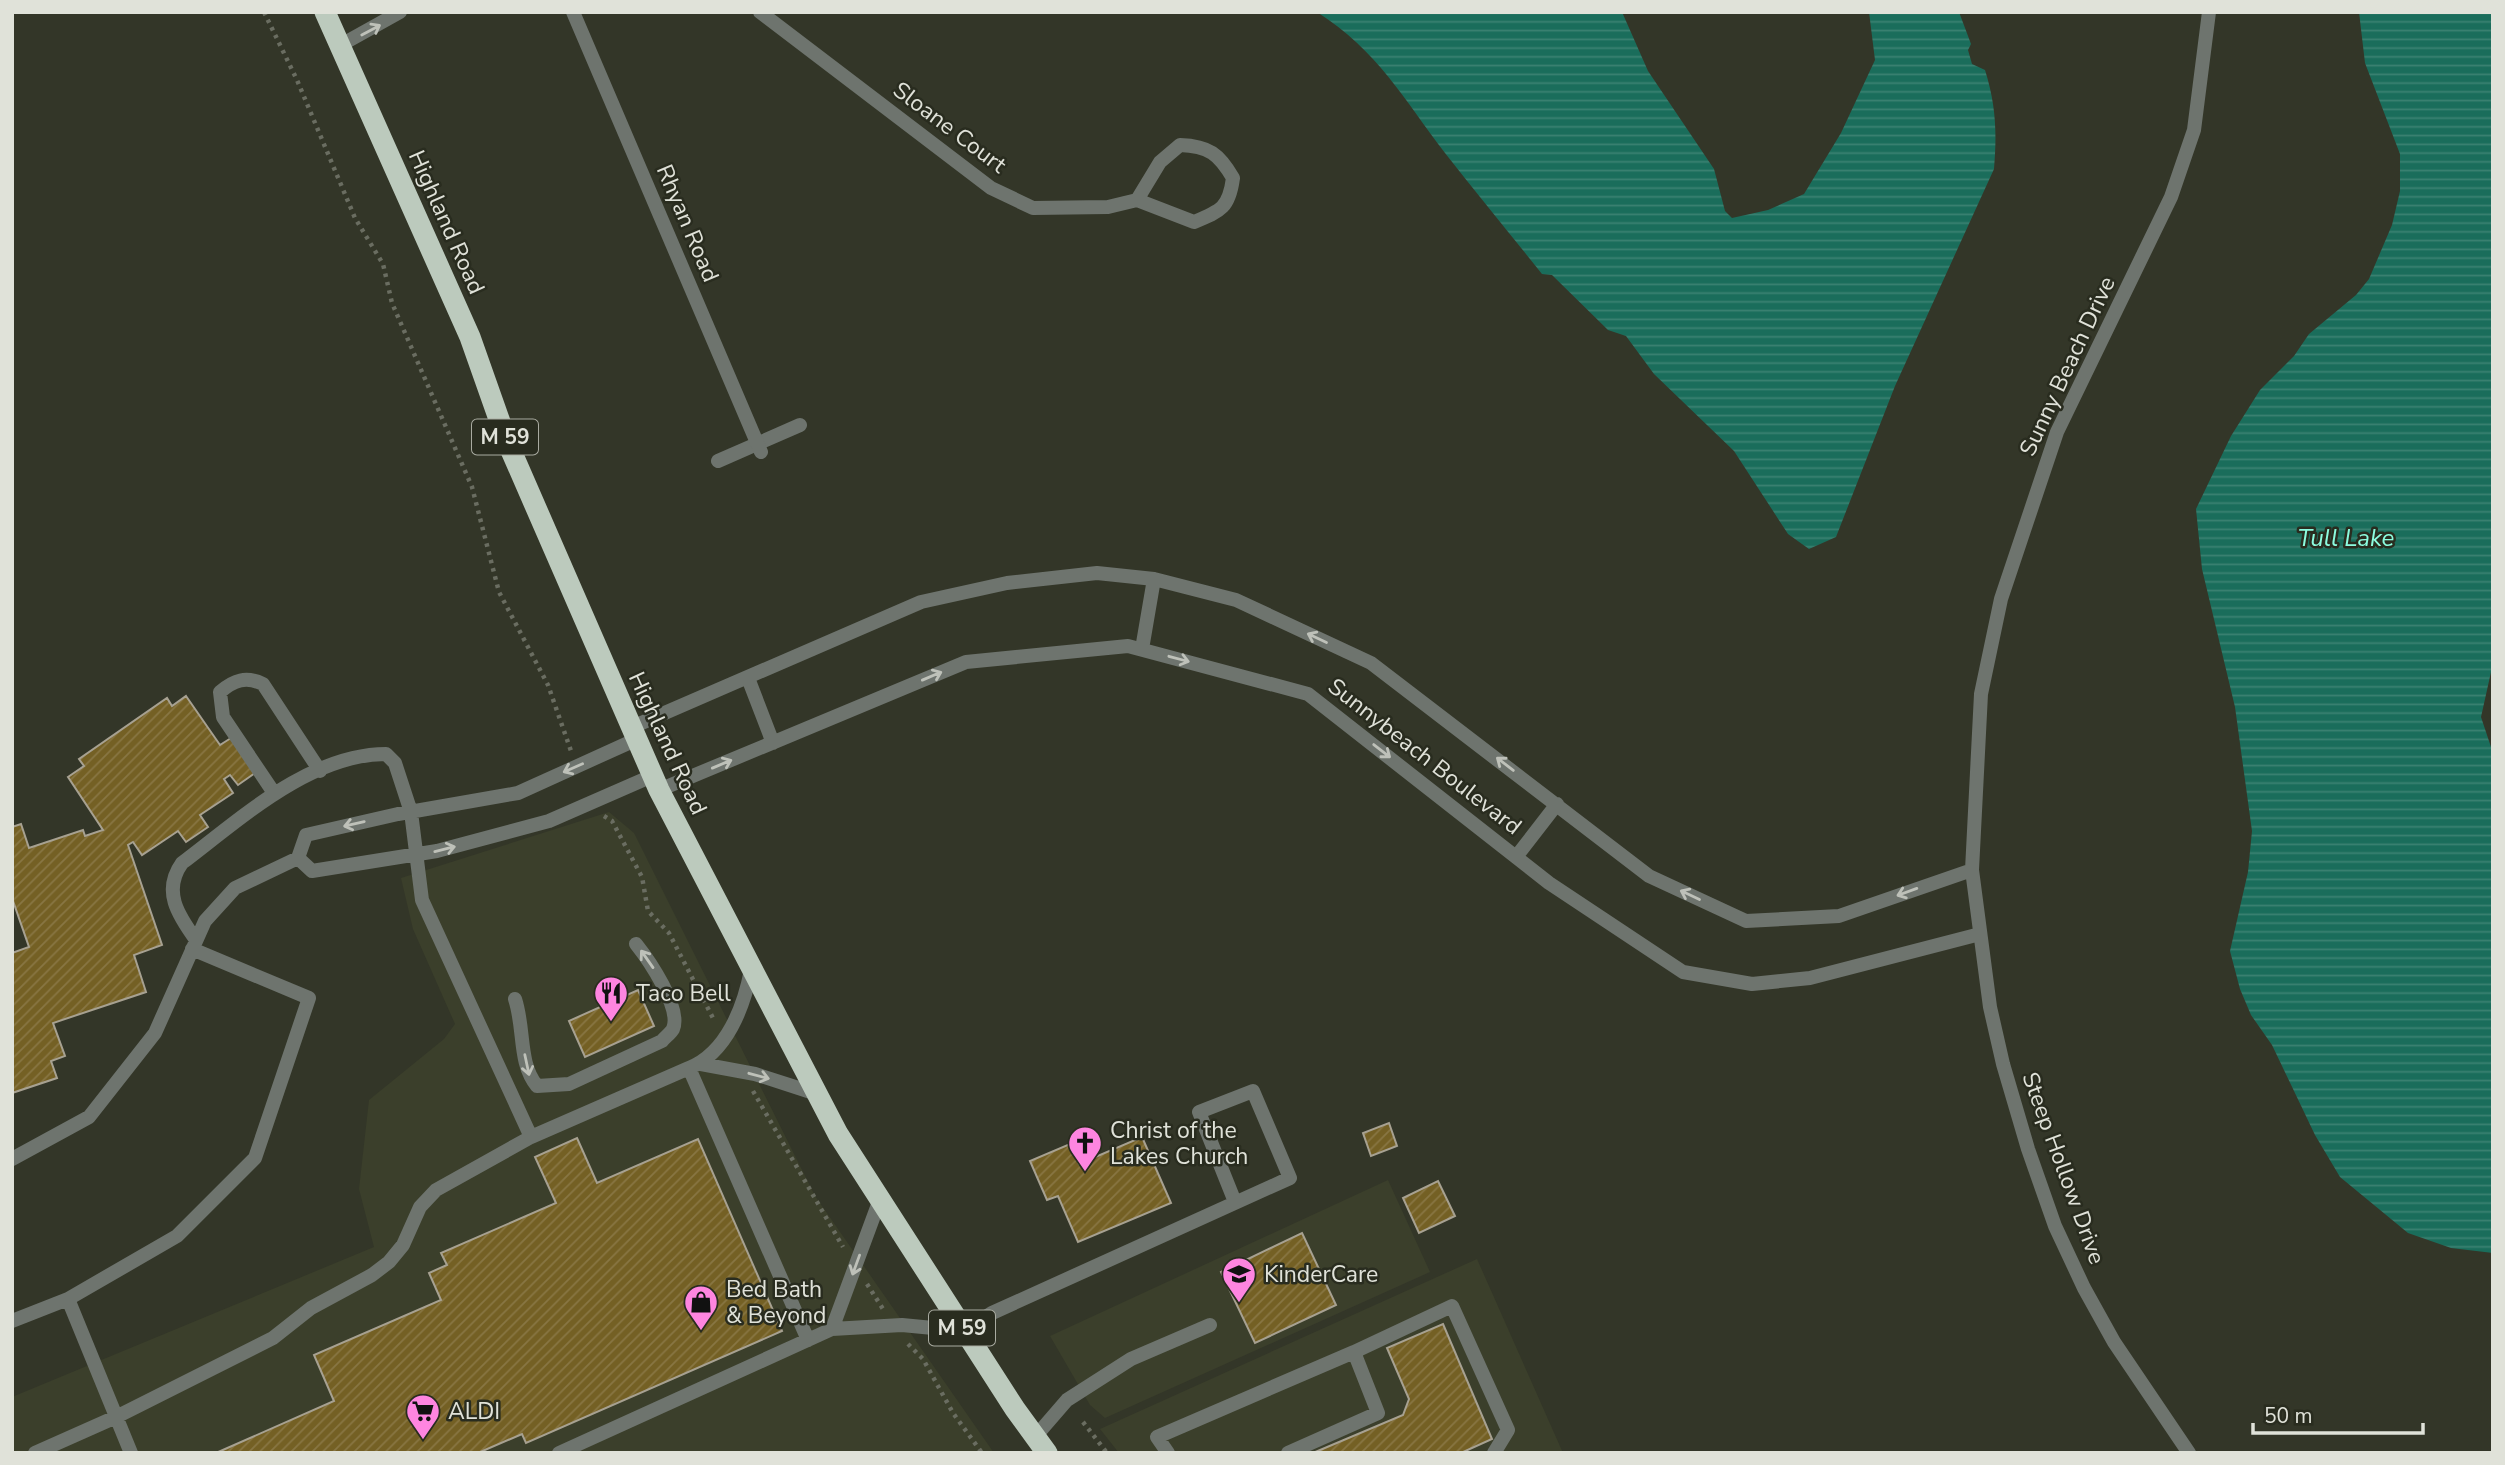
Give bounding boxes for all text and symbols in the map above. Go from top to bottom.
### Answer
one-way arrow [360,23,380,37]
street label: Sloane Court [887,75,1013,181]
street label: Highland Road [401,145,492,299]
street label: Rhyan Road [649,160,726,287]
street label: Sunny Beach Drive [2012,271,2123,461]
road number: M 59 [472,420,538,454]
water label: Tull Lake [2298,522,2395,554]
one-way arrow [1307,631,1328,644]
one-way arrow [1167,653,1190,666]
street label: Highland Road [621,667,714,820]
one-way arrow [921,669,943,682]
street label: Sunnybeach Boulevard [1322,671,1528,842]
one-way arrow [1372,744,1390,759]
one-way arrow [1497,756,1515,771]
one-way arrow [711,757,733,770]
one-way arrow [563,762,584,775]
one-way arrow [343,818,366,832]
one-way arrow [433,842,456,855]
one-way arrow [1897,887,1919,899]
one-way arrow [1680,888,1701,901]
one-way arrow [640,950,654,969]
restaurant icon: Taco Bell [592,974,630,1023]
place label: Taco Bell [636,978,731,1009]
one-way arrow [521,1053,534,1076]
street label: Steep Hollow Drive [2014,1068,2113,1268]
one-way arrow [748,1071,770,1084]
place label: Christ of the Lakes Church [1110,1115,1248,1172]
church icon: Christ of the Lakes Church [1066,1124,1104,1173]
one-way arrow [849,1254,861,1276]
school or university icon: KinderCare [1220,1255,1258,1304]
place label: KinderCare [1264,1259,1378,1290]
place label: Bed Bath & Beyond [726,1274,826,1331]
shop icon: Bed Bath & Beyond [682,1283,720,1332]
road number: M 59 [929,1310,995,1346]
supermarket icon: ALDI [404,1392,442,1441]
scale bar [2253,1392,2423,1436]
place label: ALDI [448,1396,500,1427]
text: 50 m [2264,1402,2313,1430]

